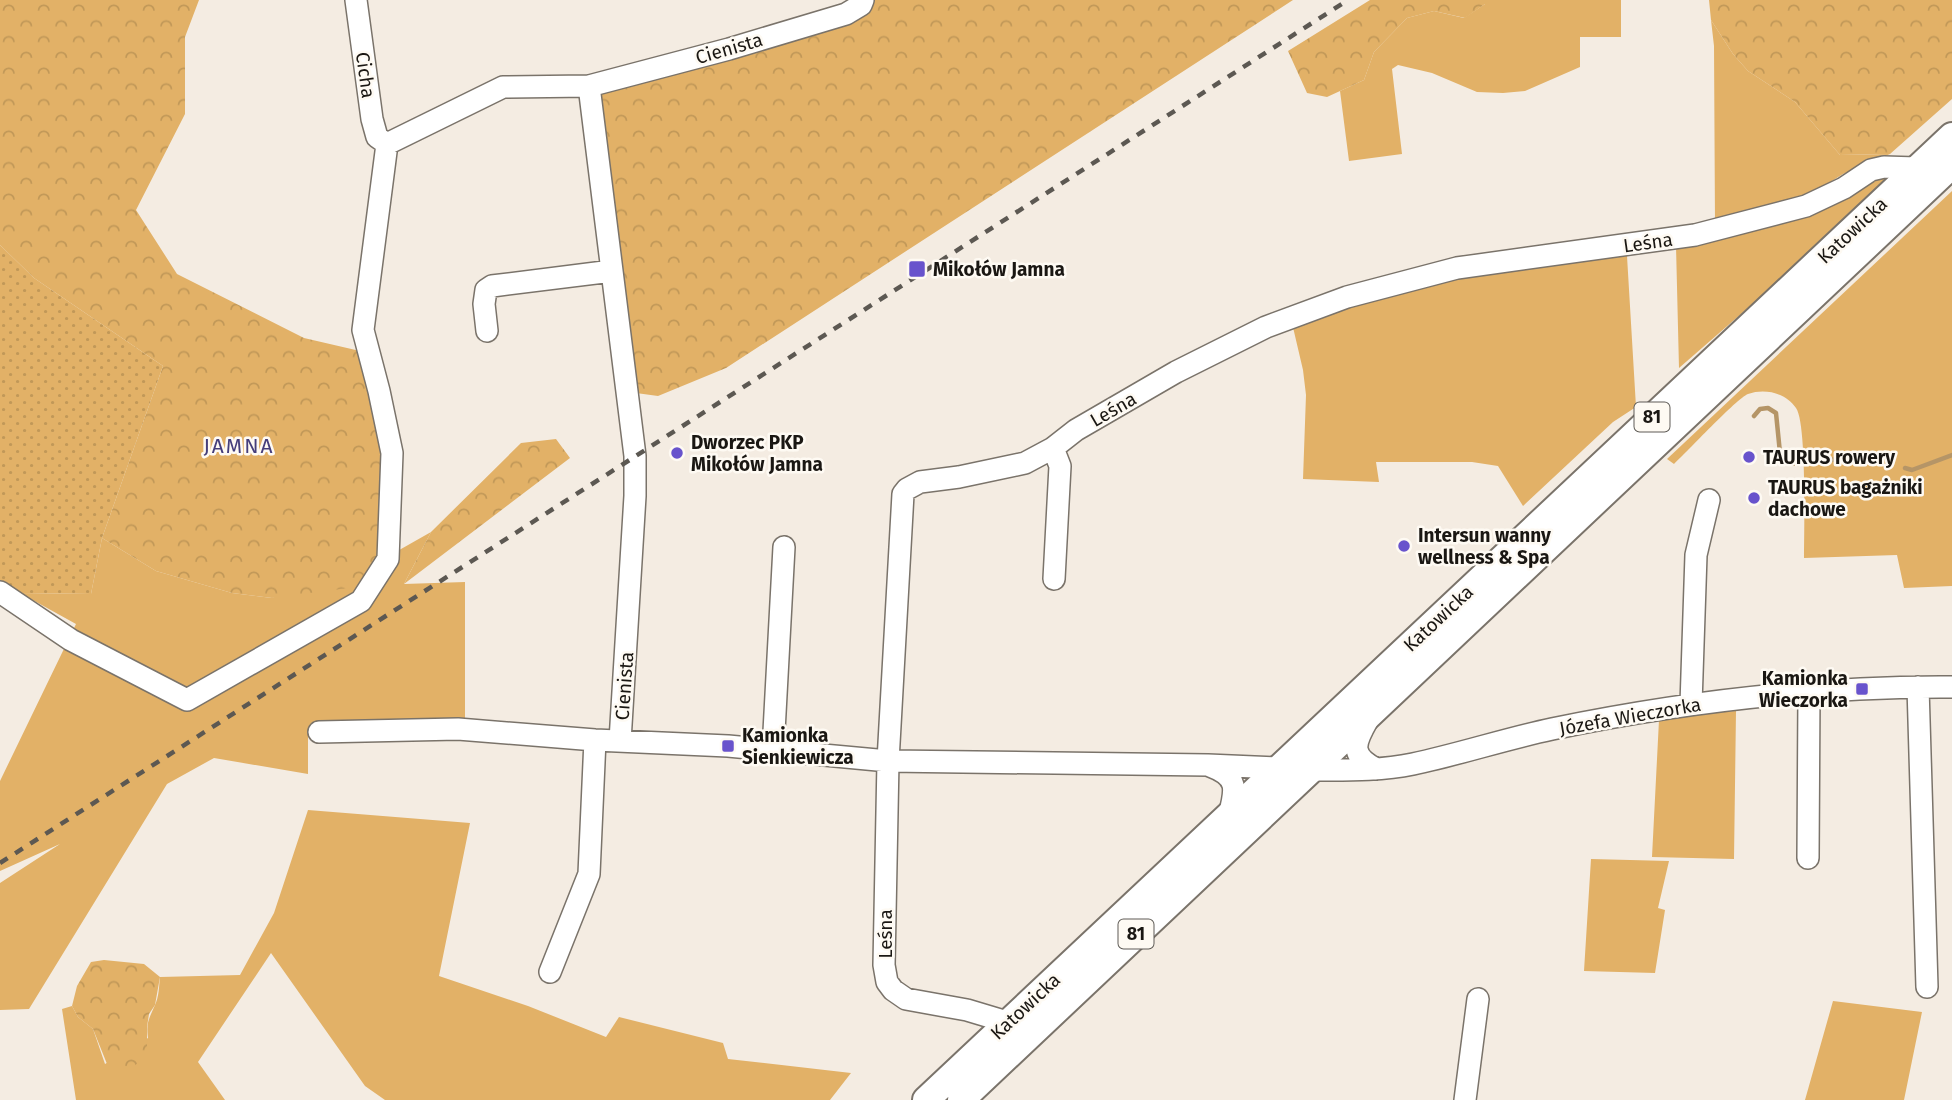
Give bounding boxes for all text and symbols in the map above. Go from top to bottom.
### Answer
street label: Cienista [693,28,765,69]
street label: Cicha [351,50,380,100]
street label: Katowicka [1813,192,1892,268]
street label: Leśna [1622,228,1674,257]
place label: Mikołów Jamna [933,258,1065,281]
marker: Mikołów Jamna [907,259,927,279]
street label: Leśna [1086,387,1141,432]
road number: 81 [1634,402,1670,432]
place label: Dworzec PKP Mikołów Jamna [691,431,823,476]
district label: JAMNA [203,433,275,459]
marker: Dworzec PKP Mikołów Jamna [669,445,685,461]
place label: TAURUS rowery [1763,446,1895,469]
marker: TAURUS rowery [1741,449,1757,465]
place label: TAURUS bagażniki dachowe [1768,476,1923,521]
marker: TAURUS bagażniki dachowe [1746,490,1762,506]
place label: Intersun wanny wellness & Spa [1418,524,1551,569]
marker: Intersun wanny wellness & Spa [1396,538,1412,554]
street label: Katowicka [1399,580,1478,656]
street label: Cienista [611,651,638,721]
place label: Kamionka Wieczorka [1759,667,1848,712]
marker: Kamionka Wieczorka [1854,681,1870,697]
street label: Józefa Wieczorka [1557,693,1703,740]
place label: Kamionka Sienkiewicza [742,724,854,769]
marker: Kamionka Sienkiewicza [720,738,736,754]
street label: Leśna [874,909,897,959]
road number: 81 [1118,919,1154,948]
street label: Katowicka [986,968,1065,1044]

